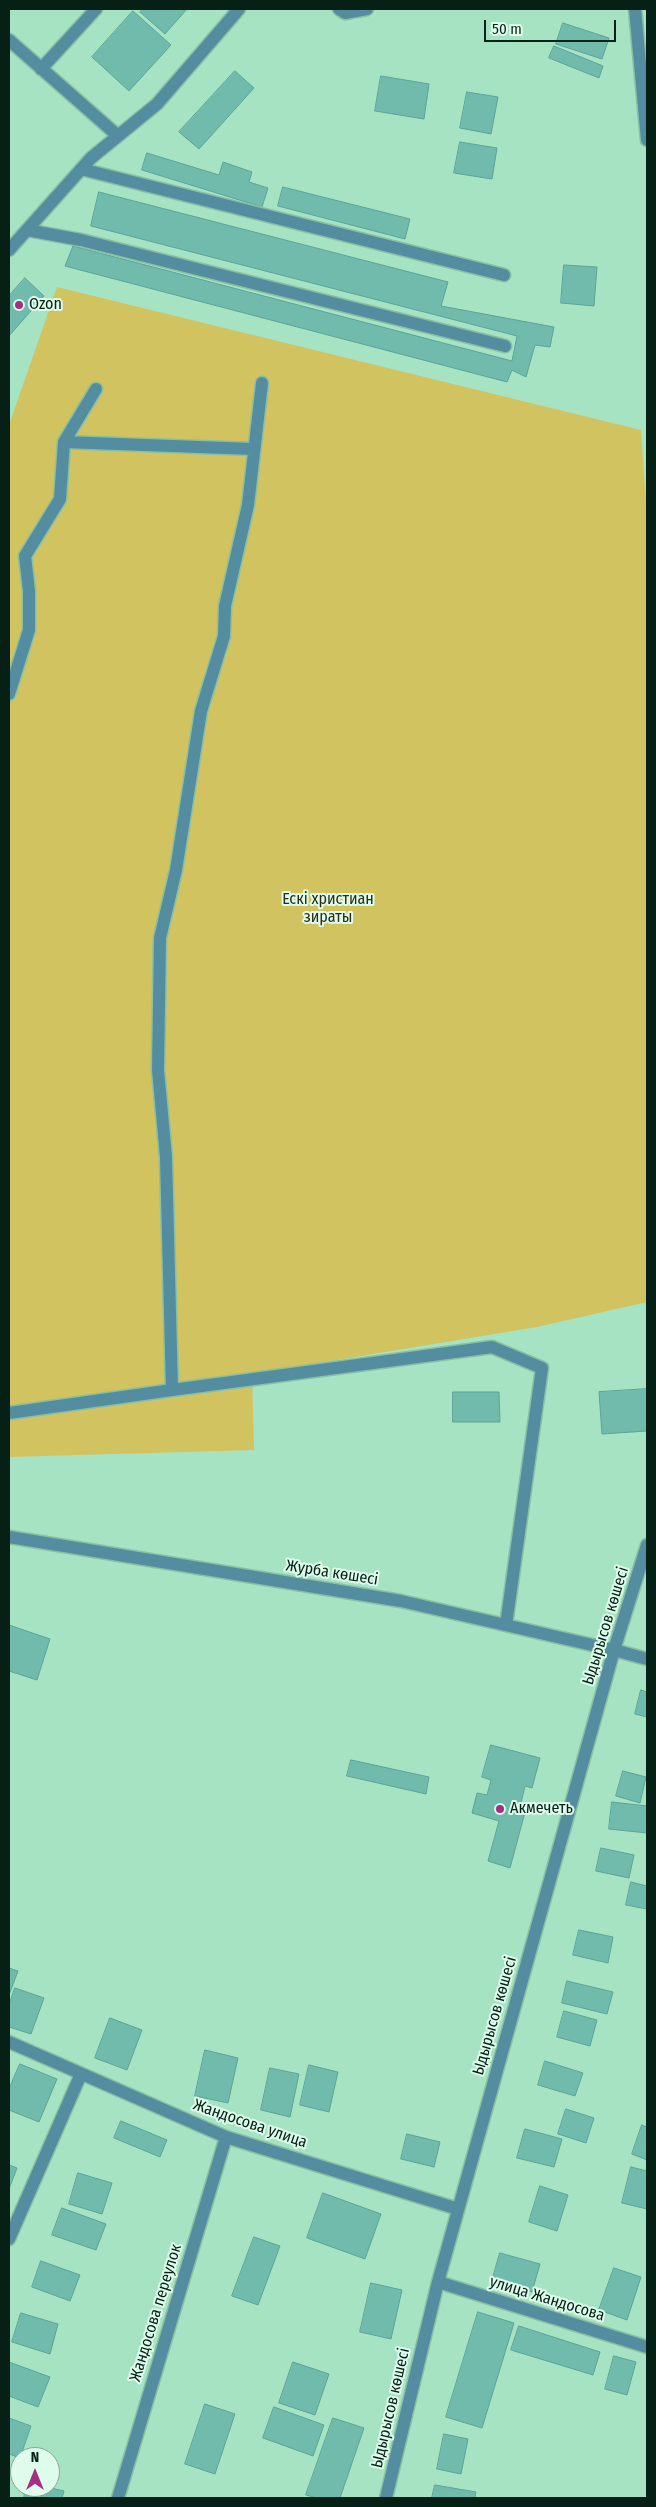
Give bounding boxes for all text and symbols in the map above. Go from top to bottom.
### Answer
scale bar [486,10,618,42]
text: 50 m [492,20,522,38]
place label: Ozon [29,295,62,315]
marker: Ozon [13,299,25,311]
park label: Ескі христиан зираты [282,890,374,928]
street label: Журба көшесі [285,1556,379,1590]
street label: Ыдырысов көшесі [579,1565,633,1687]
place label: Акмечеть [510,1799,573,1819]
marker: Акмечеть [494,1803,506,1815]
street label: Ыдырысов көшесі [469,1954,521,2078]
street label: Жандосова улица [191,2096,309,2152]
street label: Жандосова переулок [126,2242,186,2384]
street label: улица Жандосова [487,2272,607,2326]
street label: Ыдырысов көшесі [368,2346,414,2470]
north arrow [10,2447,60,2497]
text: N [31,2449,39,2466]

